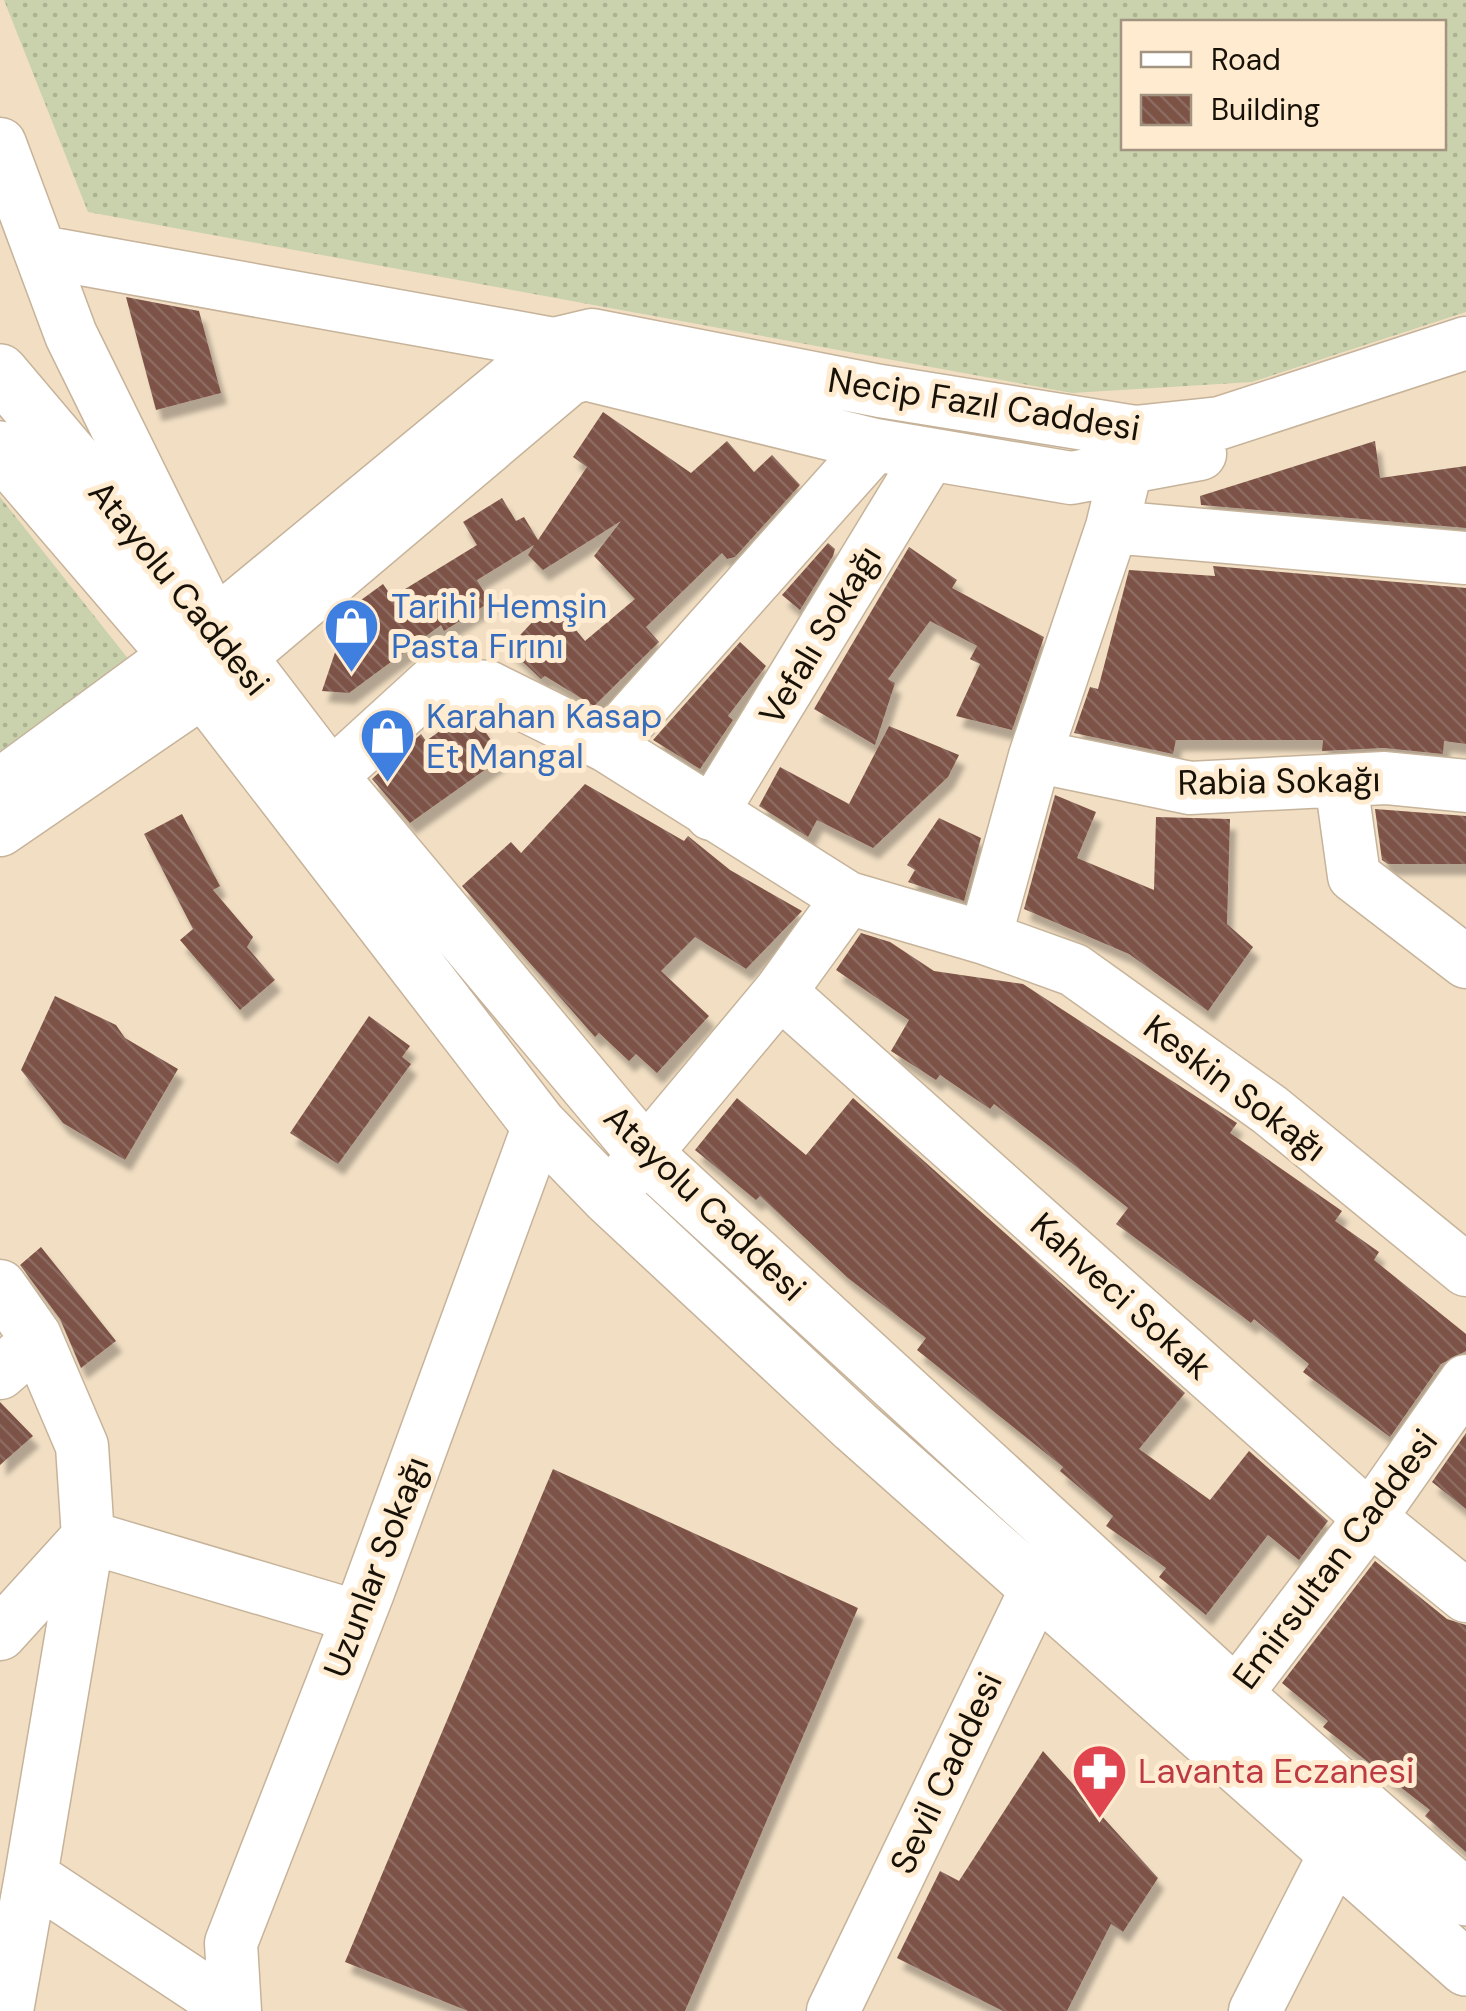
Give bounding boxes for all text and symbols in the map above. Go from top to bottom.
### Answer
legend [1121,20,1446,150]
text: Road [1211,40,1281,79]
text: Building [1211,90,1320,129]
street label: Necip Fazıl Caddesi [825,357,1143,451]
street label: Atayolu Caddesi [78,471,280,705]
street label: Vefalı Sokağı [748,537,892,733]
place label: Tarihi Hemşin Pasta Fırını [391,583,607,669]
shop icon: Tarihi Hemşin Pasta Fırını [322,596,382,675]
place label: Karahan Kasap Et Mangal [426,693,663,779]
shop icon: Karahan Kasap Et Mangal [357,706,417,785]
street label: Rabia Sokağı [1177,756,1381,806]
street label: Keskin Sokağı [1134,1004,1336,1172]
street label: Atayolu Caddesi [594,1095,816,1311]
street label: Kahveci Sokak [1021,1202,1222,1390]
street label: Emirsultan Caddesi [1222,1420,1448,1698]
street label: Uzunlar Sokağı [313,1450,439,1684]
street label: Sevil Caddesi [879,1665,1013,1881]
pharmacy icon: Lavanta Eczanesi [1069,1741,1129,1820]
place label: Lavanta Eczanesi [1138,1748,1414,1794]

